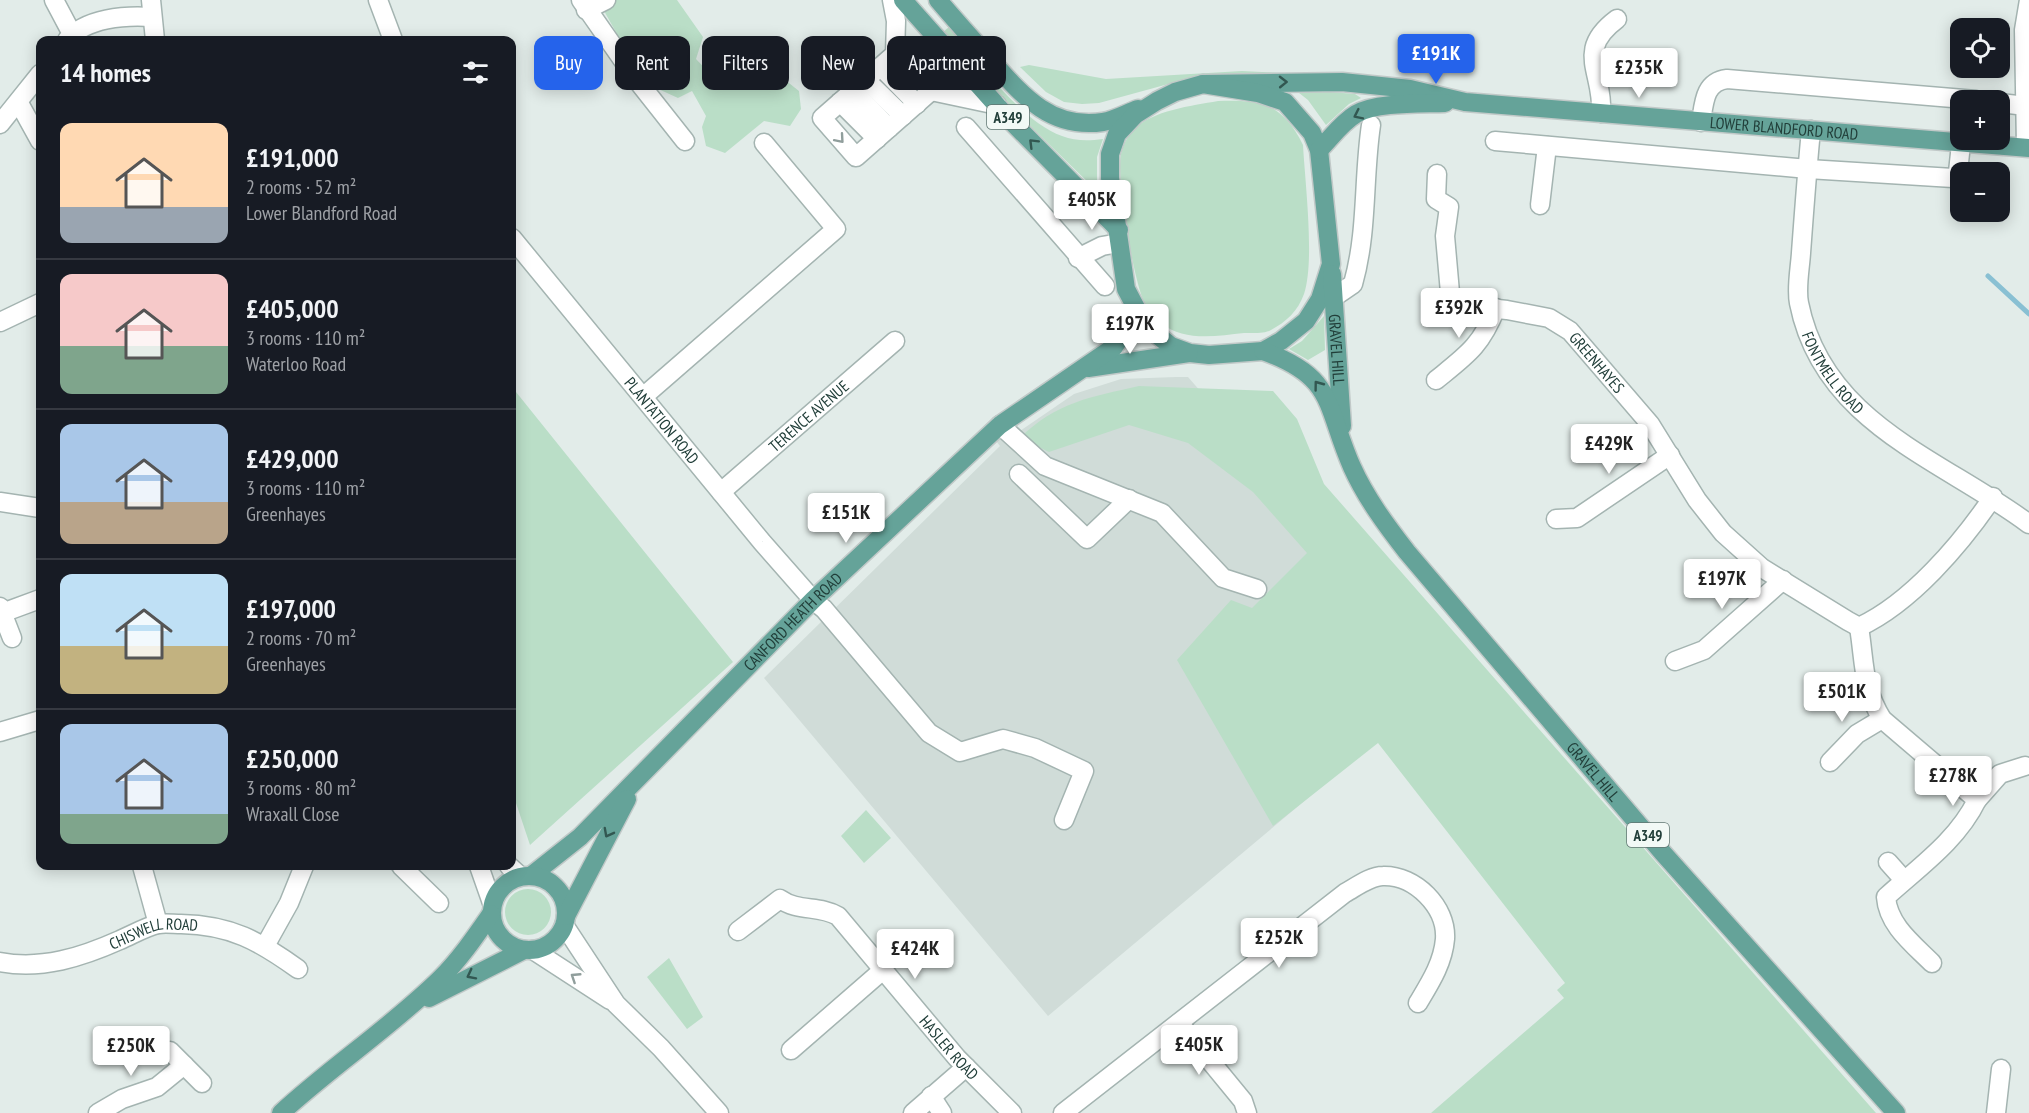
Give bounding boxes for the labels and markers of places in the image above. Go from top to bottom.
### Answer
pin: £191K [1394,34,1478,85]
pin: £235K [1597,48,1681,99]
pin: £405K [1050,180,1134,231]
pin: £392K [1417,288,1501,339]
pin: £197K [1088,304,1172,355]
pin: £429K [1567,424,1651,475]
pin: £151K [804,493,888,544]
pin: £197K [1680,559,1764,610]
pin: £501K [1800,672,1884,723]
pin: £278K [1911,756,1995,807]
pin: £252K [1237,918,1321,969]
pin: £424K [873,929,957,980]
pin: £405K [1157,1025,1241,1076]
pin: £250K [89,1026,173,1077]

